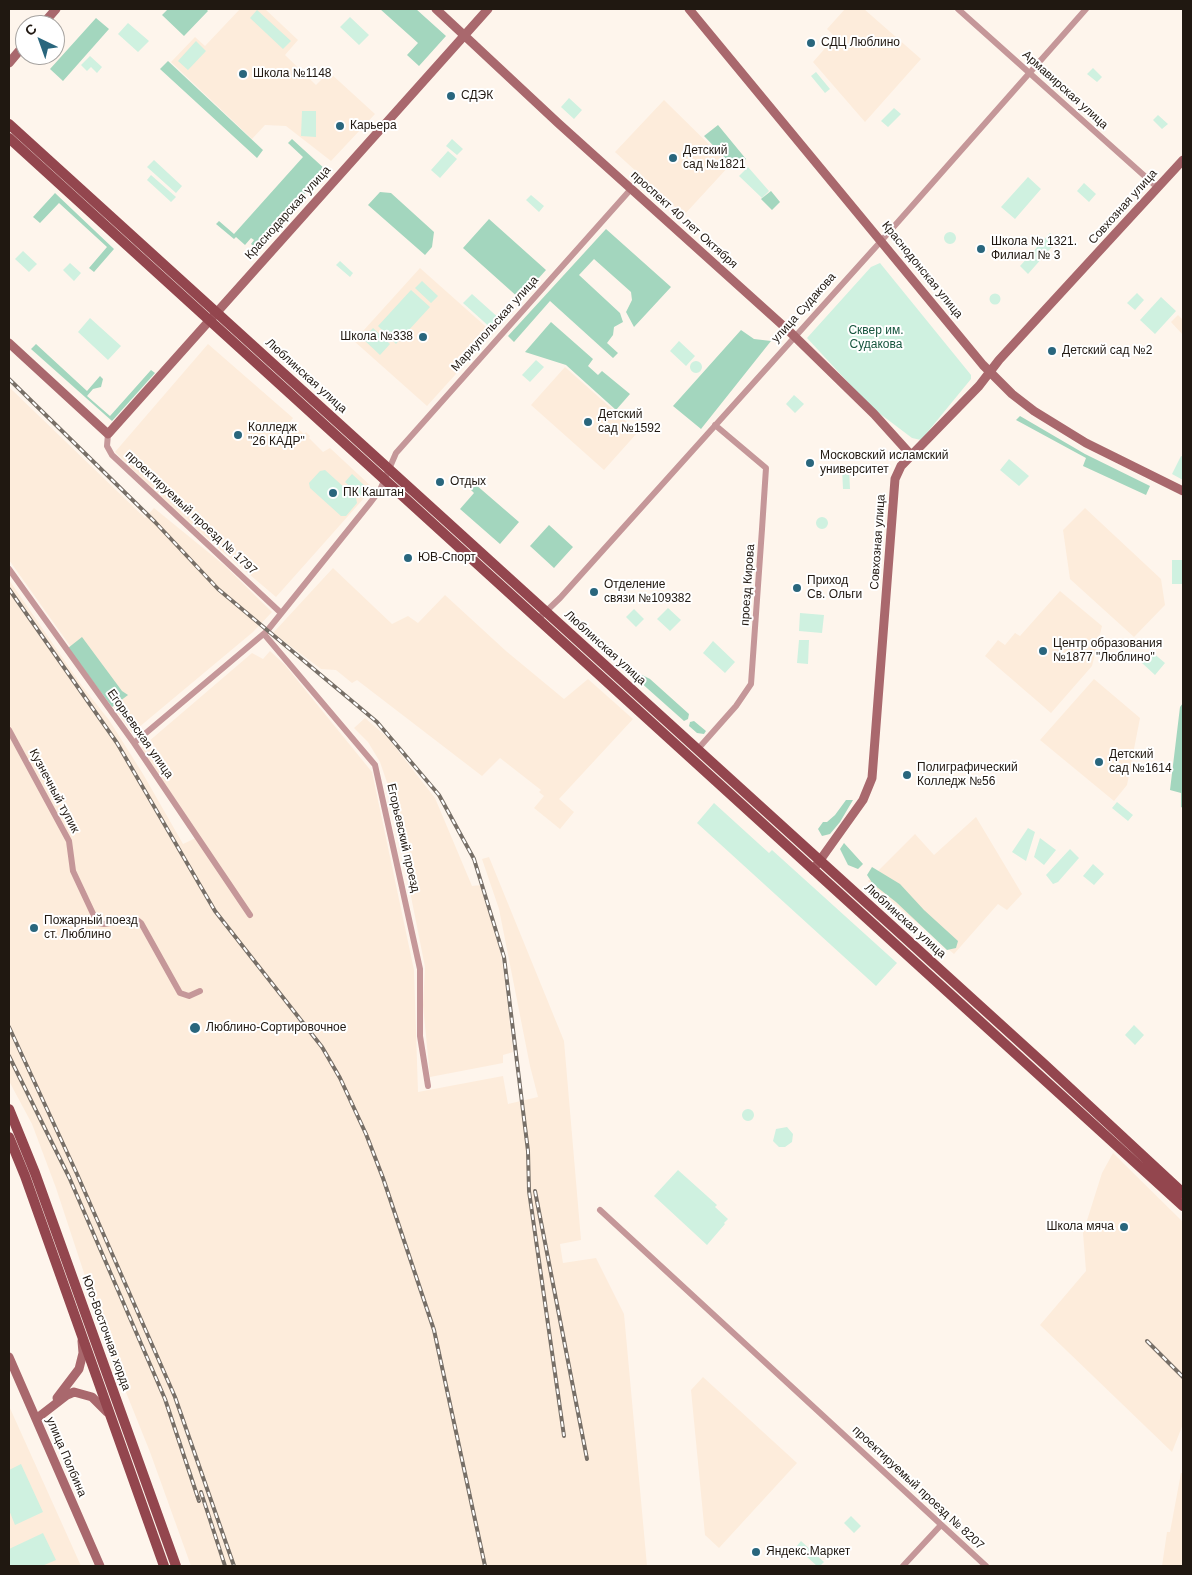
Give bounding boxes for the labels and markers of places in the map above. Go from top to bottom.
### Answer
place label: СДЦ Люблино [821,36,900,50]
marker: СДЦ Люблино [805,37,817,49]
place label: Школа №1148 [253,67,331,81]
marker: Школа №1148 [237,68,249,80]
place label: СДЭК [461,89,493,103]
marker: СДЭК [445,90,457,102]
place label: Карьера [350,119,397,133]
marker: Карьера [334,120,346,132]
place label: Детский сад №1821 [683,144,746,172]
marker: Детский сад №1821 [667,152,679,164]
place label: Школа № 1321. Филиал № 3 [991,235,1077,263]
marker: Школа № 1321. Филиал № 3 [975,243,987,255]
place label: Школа №338 [340,330,413,344]
marker: Школа №338 [417,331,429,343]
place label: Детский сад №2 [1062,344,1152,358]
marker: Детский сад №2 [1046,345,1058,357]
place label: Детский сад №1592 [598,408,661,436]
marker: Детский сад №1592 [582,416,594,428]
place label: Колледж "26 КАДР" [248,421,305,449]
marker: Колледж "26 КАДР" [232,429,244,441]
place label: Московский исламский университет [820,449,948,477]
marker: Московский исламский университет [804,457,816,469]
place label: Отдых [450,475,486,489]
marker: Отдых [434,476,446,488]
place label: ПК Каштан [343,486,404,500]
marker: ПК Каштан [327,487,339,499]
place label: ЮВ-Спорт [418,551,476,565]
marker: ЮВ-Спорт [402,552,414,564]
place label: Приход Св. Ольги [807,574,862,602]
place label: Отделение связи №109382 [604,578,691,606]
marker: Приход Св. Ольги [791,582,803,594]
marker: Отделение связи №109382 [588,586,600,598]
place label: Центр образования №1877 "Люблино" [1053,637,1162,665]
marker: Центр образования №1877 "Люблино" [1037,645,1049,657]
place label: Детский сад №1614 [1109,748,1172,776]
marker: Детский сад №1614 [1093,756,1105,768]
place label: Полиграфический Колледж №56 [917,761,1018,789]
marker: Полиграфический Колледж №56 [901,769,913,781]
place label: Пожарный поезд ст. Люблино [44,914,138,942]
marker: Пожарный поезд ст. Люблино [28,922,40,934]
marker: Люблино-Сортировочное [188,1021,202,1035]
place label: Люблино-Сортировочное [206,1021,346,1035]
place label: Школа мяча [1047,1220,1114,1234]
marker: Школа мяча [1118,1221,1130,1233]
place label: Яндекс.Маркет [766,1545,850,1559]
marker: Яндекс.Маркет [750,1546,762,1558]

